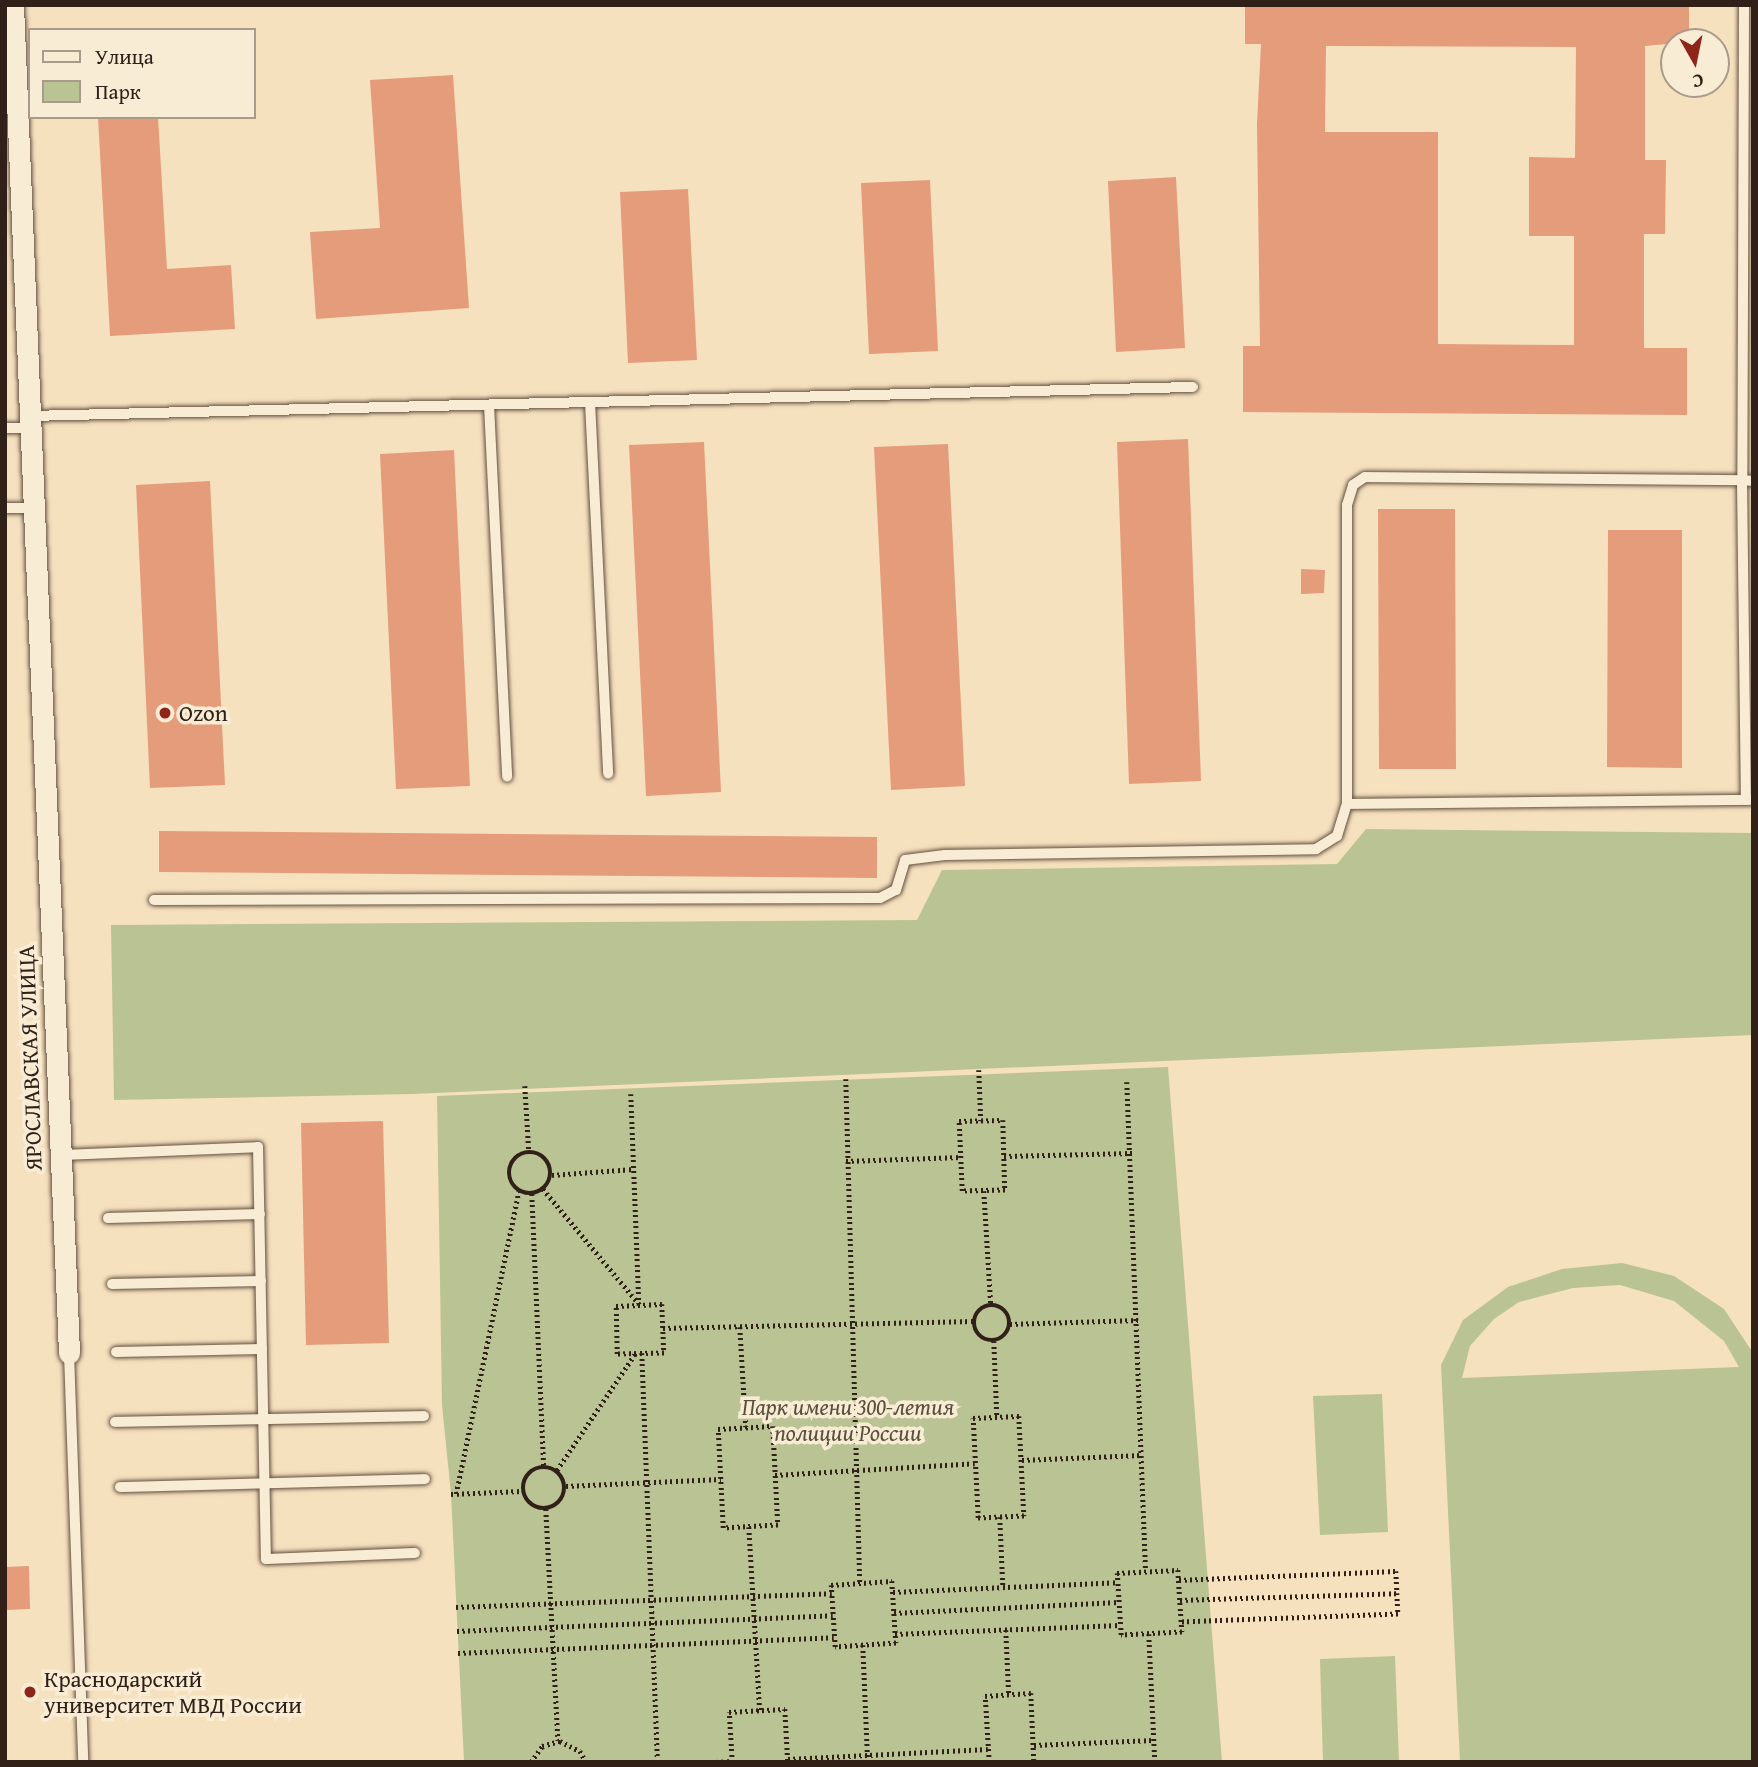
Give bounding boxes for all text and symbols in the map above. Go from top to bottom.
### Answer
legend [28,28,256,119]
north arrow [1660,28,1730,98]
text: Улица [95,41,154,72]
text: С [1690,67,1705,96]
text: Парк [95,76,141,107]
place label: Ozon [179,699,228,727]
marker: Ozon [157,705,173,721]
street label: ЯРОСЛАВСКАЯ УЛИЦА [12,945,48,1171]
park label: Парк имени 300-летия полиции России [742,1393,954,1447]
place label: Краснодарский университет МВД России [44,1665,302,1719]
marker: Краснодарский университет МВД России [22,1684,38,1700]

